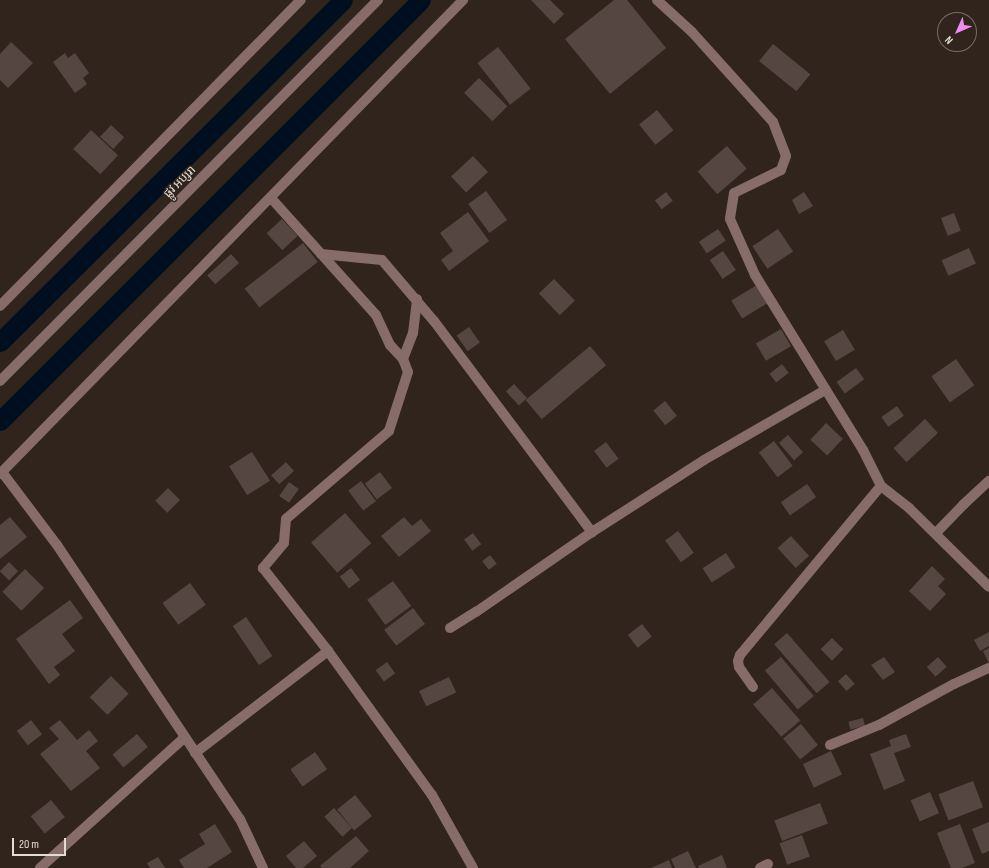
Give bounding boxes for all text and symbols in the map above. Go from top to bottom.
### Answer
north arrow [937,12,977,52]
text: N [942,33,956,47]
street label: ផ្លូវ អប្សរា [161,163,199,201]
scale bar [14,830,68,856]
text: 20 m [19,837,39,852]

